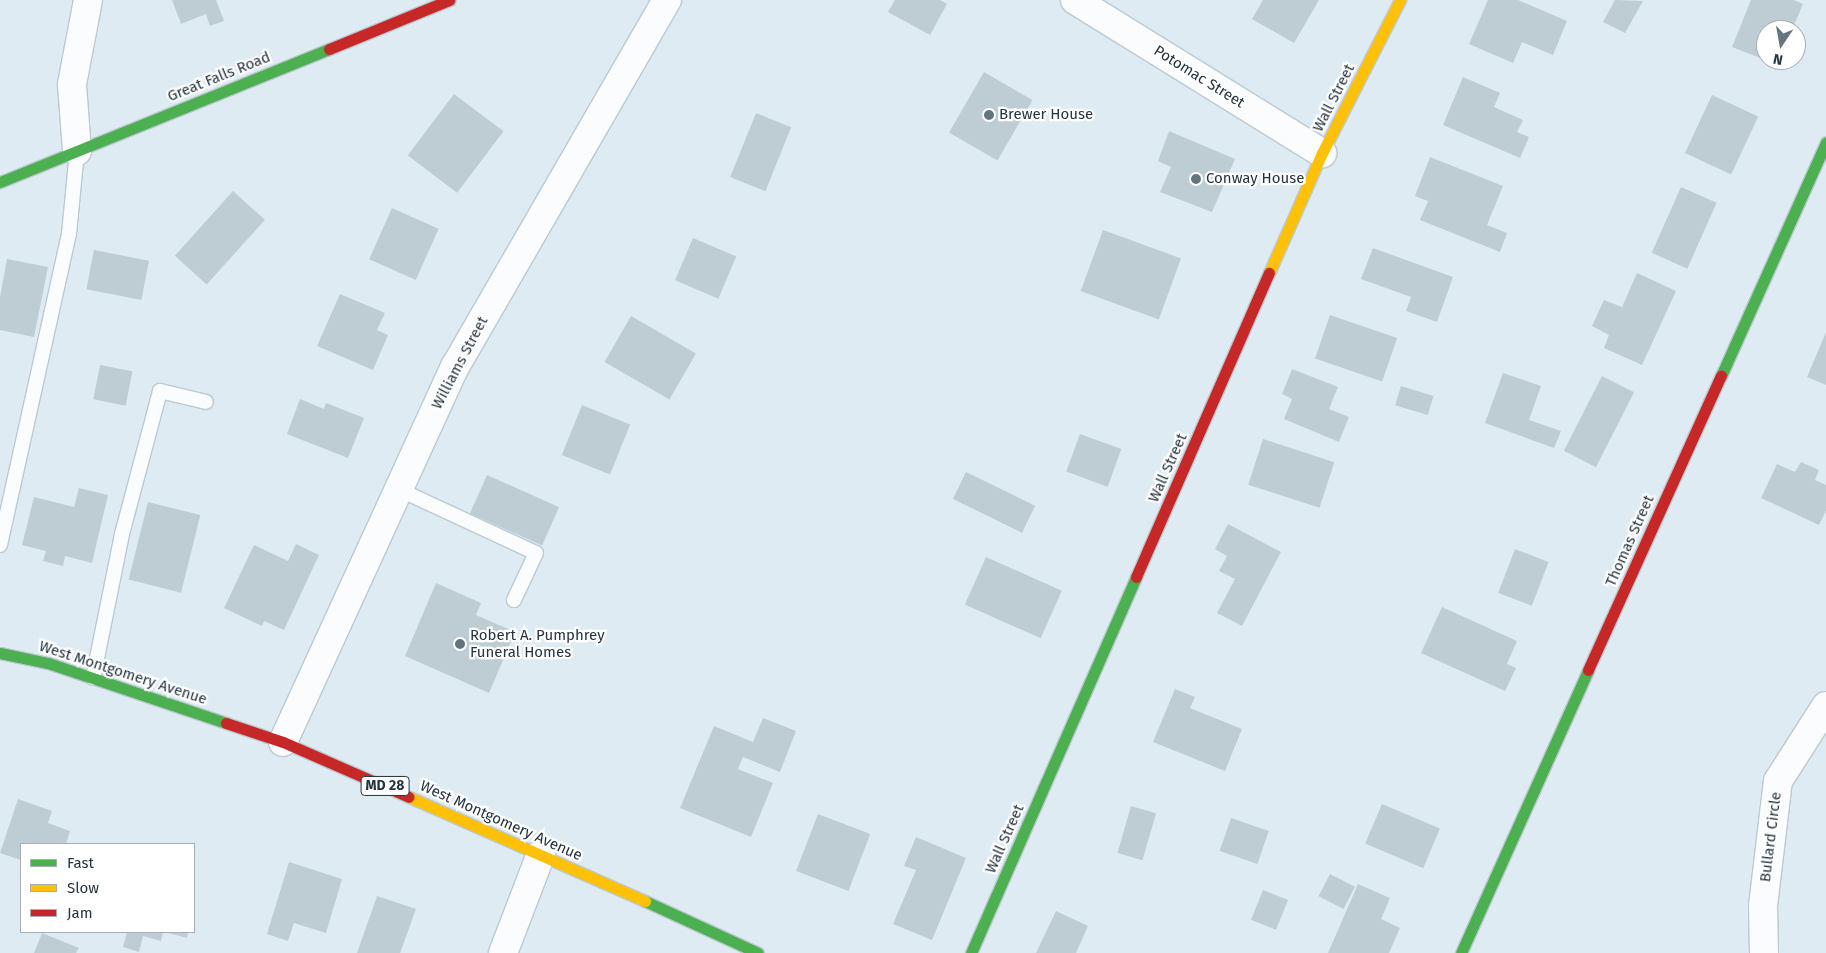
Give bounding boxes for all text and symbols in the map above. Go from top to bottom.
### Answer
north arrow [1756,20,1806,70]
street label: Potomac Street [1150,42,1248,112]
street label: Great Falls Road [165,48,273,106]
text: N [1772,50,1784,68]
street label: Wall Street [1309,61,1359,135]
place label: Brewer House [999,106,1093,124]
marker: Brewer House [983,109,995,121]
place label: Conway House [1206,170,1304,188]
marker: Conway House [1190,173,1202,185]
street label: Williams Street [428,314,492,412]
street label: Wall Street [1145,431,1191,505]
street label: Thomas Street [1602,493,1658,589]
place label: Robert A. Pumphrey Funeral Homes [470,626,605,661]
street label: West Montgomery Avenue [37,637,209,709]
marker: Robert A. Pumphrey Funeral Homes [454,638,466,650]
road number: MD 28 [360,774,410,798]
street label: West Montgomery Avenue [417,777,585,865]
street label: Bullard Circle [1757,791,1785,883]
street label: Wall Street [982,802,1028,876]
legend [20,843,195,933]
text: Fast [67,854,94,872]
text: Slow [67,879,99,897]
text: Jam [67,904,93,922]

